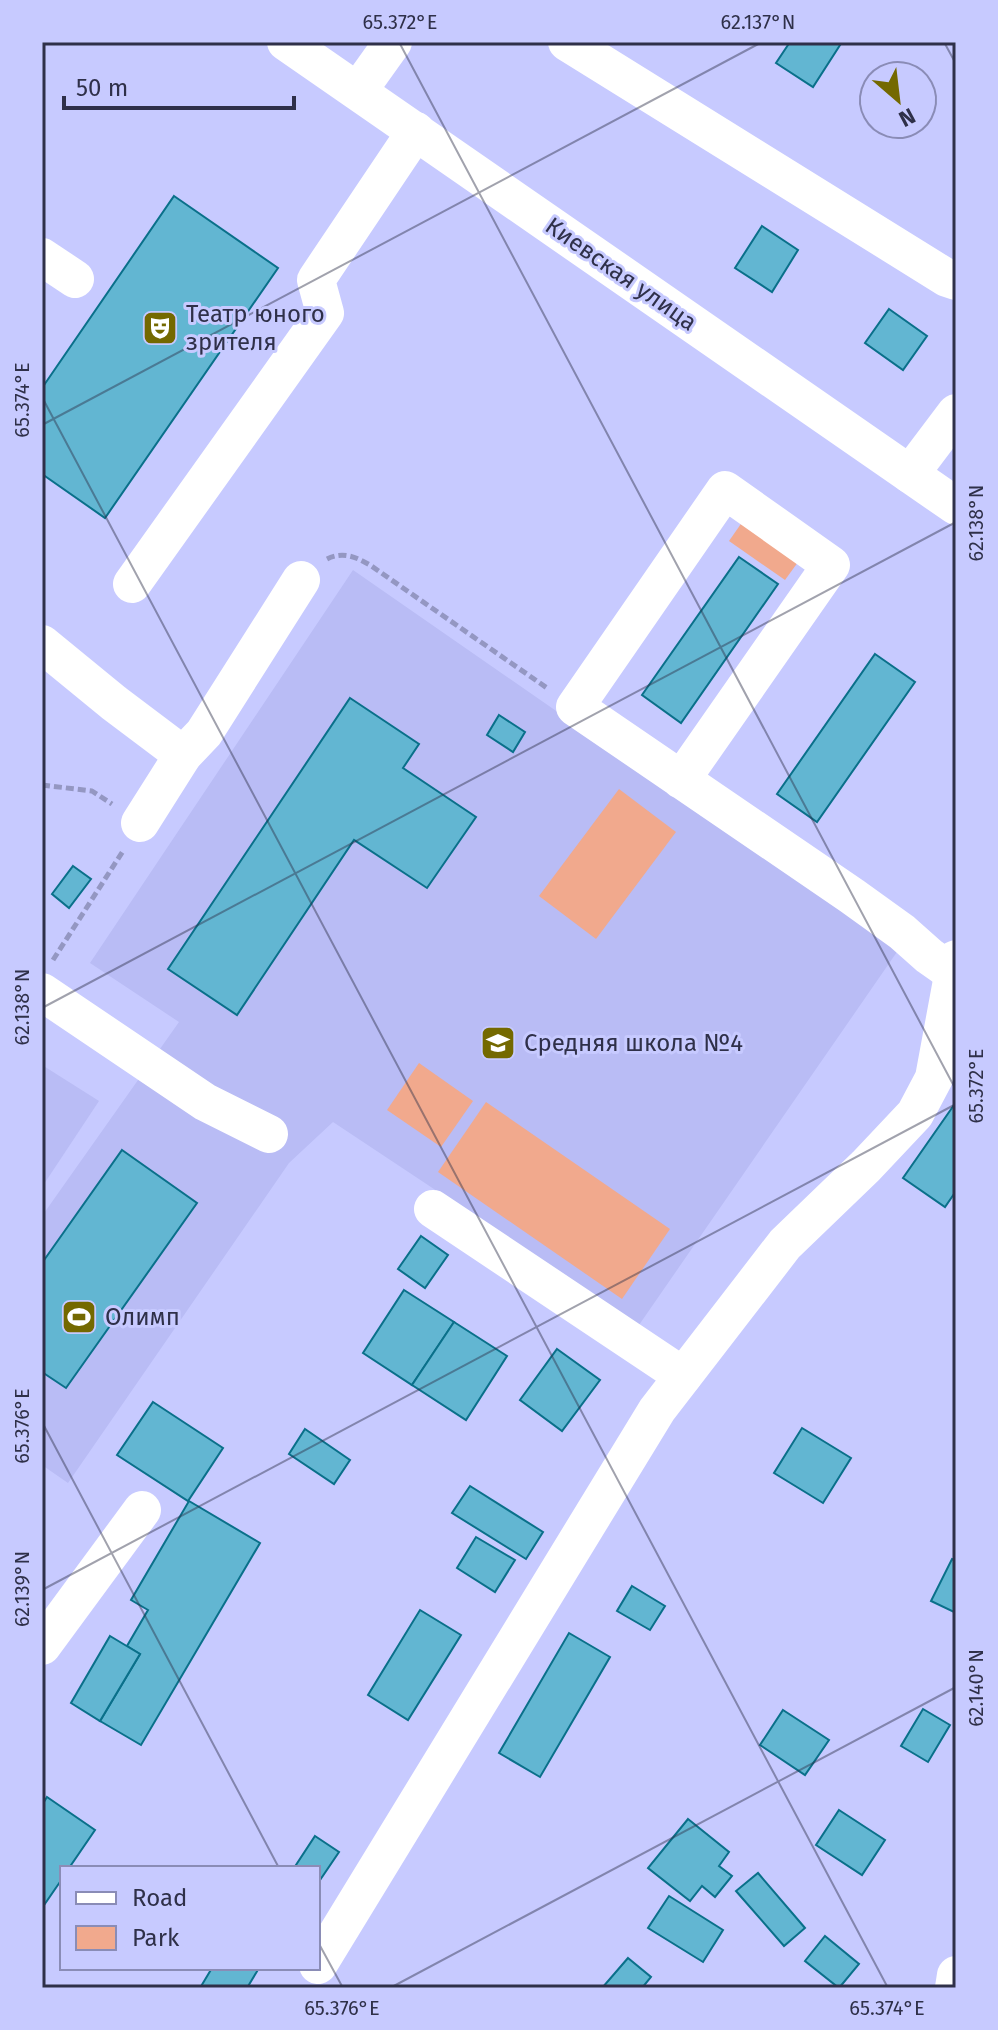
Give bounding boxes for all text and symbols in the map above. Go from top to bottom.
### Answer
text: 65.372°E [362,10,438,34]
text: 62.137°N [721,10,795,34]
scale bar [64,60,294,110]
north arrow [858,60,938,140]
text: 50 m [76,74,128,102]
text: N [894,102,920,133]
street label: Киевская улица [540,211,702,337]
place label: Театр юного зрителя [186,300,325,356]
theatre icon: Театр юного зрителя [141,309,179,347]
text: 65.374°E [10,362,34,438]
text: 62.138°N [964,485,988,561]
text: 62.138°N [10,969,34,1045]
school or university icon: Средняя школа №4 [479,1024,517,1062]
place label: Средняя школа №4 [524,1029,743,1057]
text: 65.372°E [964,1048,988,1124]
sports icon: Олимп [60,1298,98,1336]
place label: Олимп [105,1303,180,1331]
text: 65.376°E [10,1388,34,1464]
text: 62.139°N [10,1551,34,1627]
text: 62.140°N [964,1649,988,1727]
legend [60,1866,320,1970]
text: Road [132,1884,187,1912]
text: Park [132,1924,180,1952]
text: 65.376°E [304,1996,380,2020]
text: 65.374°E [849,1996,925,2020]

